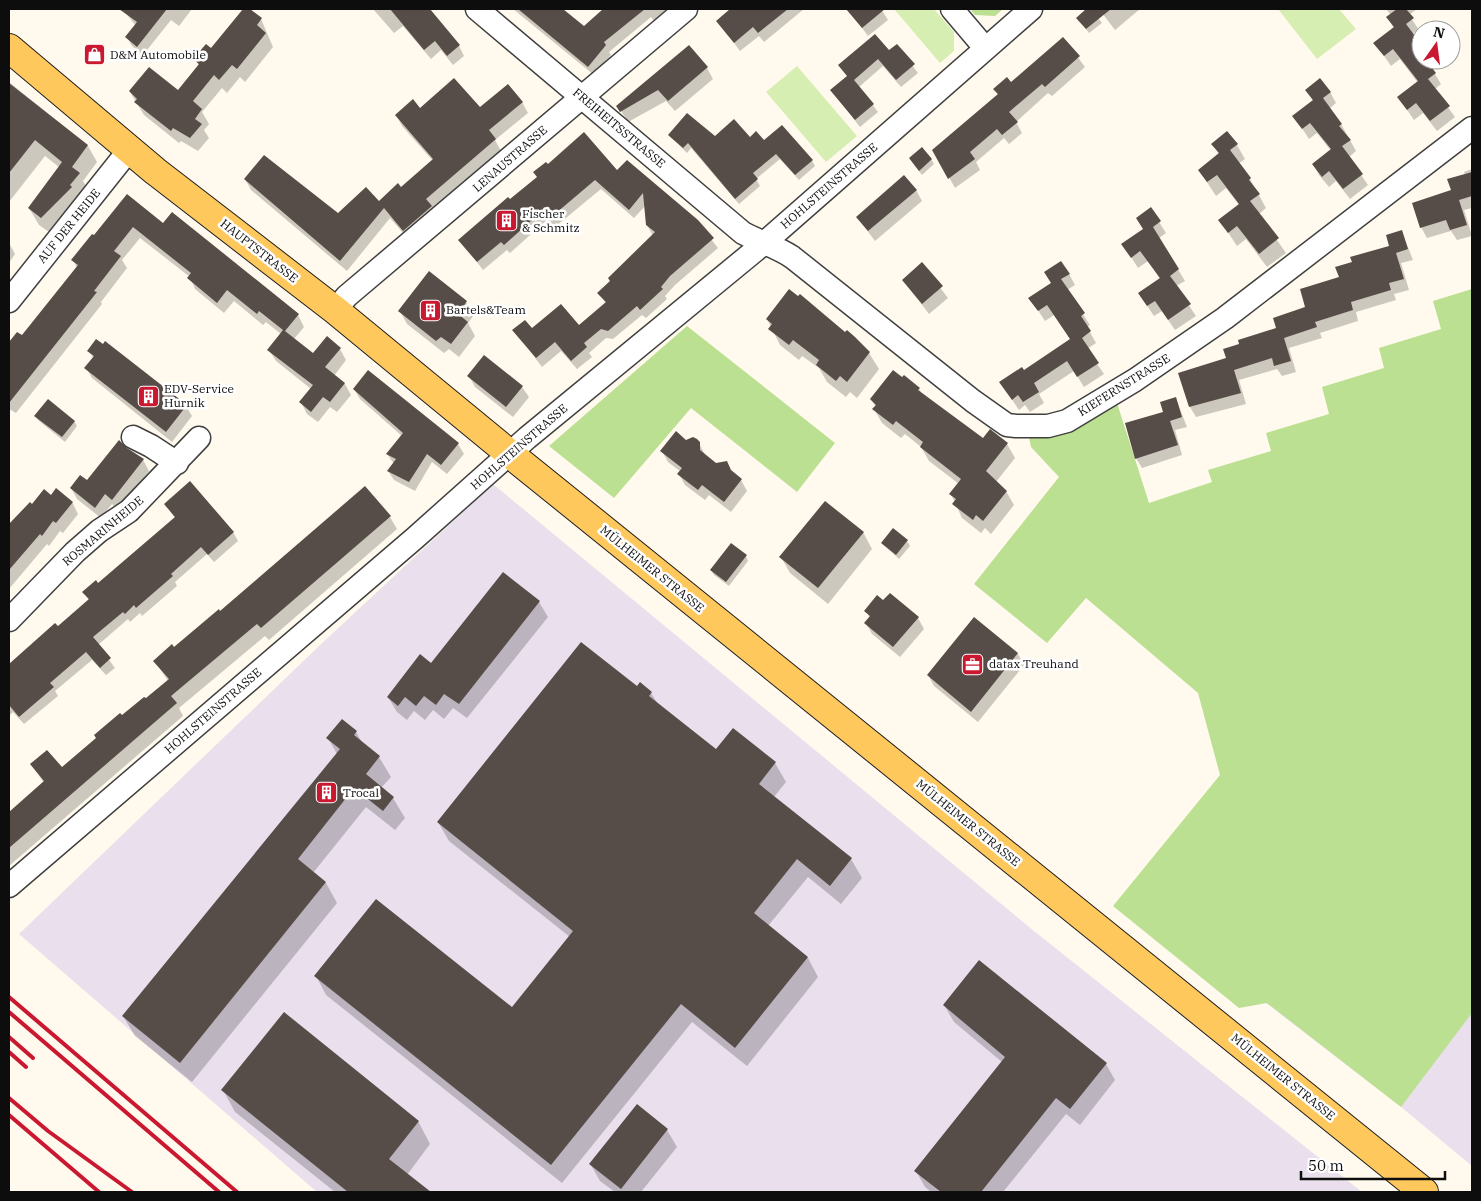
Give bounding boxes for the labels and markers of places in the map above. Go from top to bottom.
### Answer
shop icon: D&M Automobile [82,43,106,67]
place label: D&M Automobile [110,47,206,62]
place label: Fischer & Schmitz [522,206,580,235]
building icon: Fischer & Schmitz [494,209,518,233]
building icon: Bartels&Team [418,298,442,322]
place label: Bartels&Team [446,302,526,317]
place label: EDV-Service Hurnik [164,381,234,410]
building icon: EDV-Service Hurnik [136,384,160,408]
office icon: datax Treuhand [961,652,985,676]
place label: datax Treuhand [989,656,1079,671]
building icon: Trocal [315,781,339,805]
place label: Trocal [343,785,380,800]

